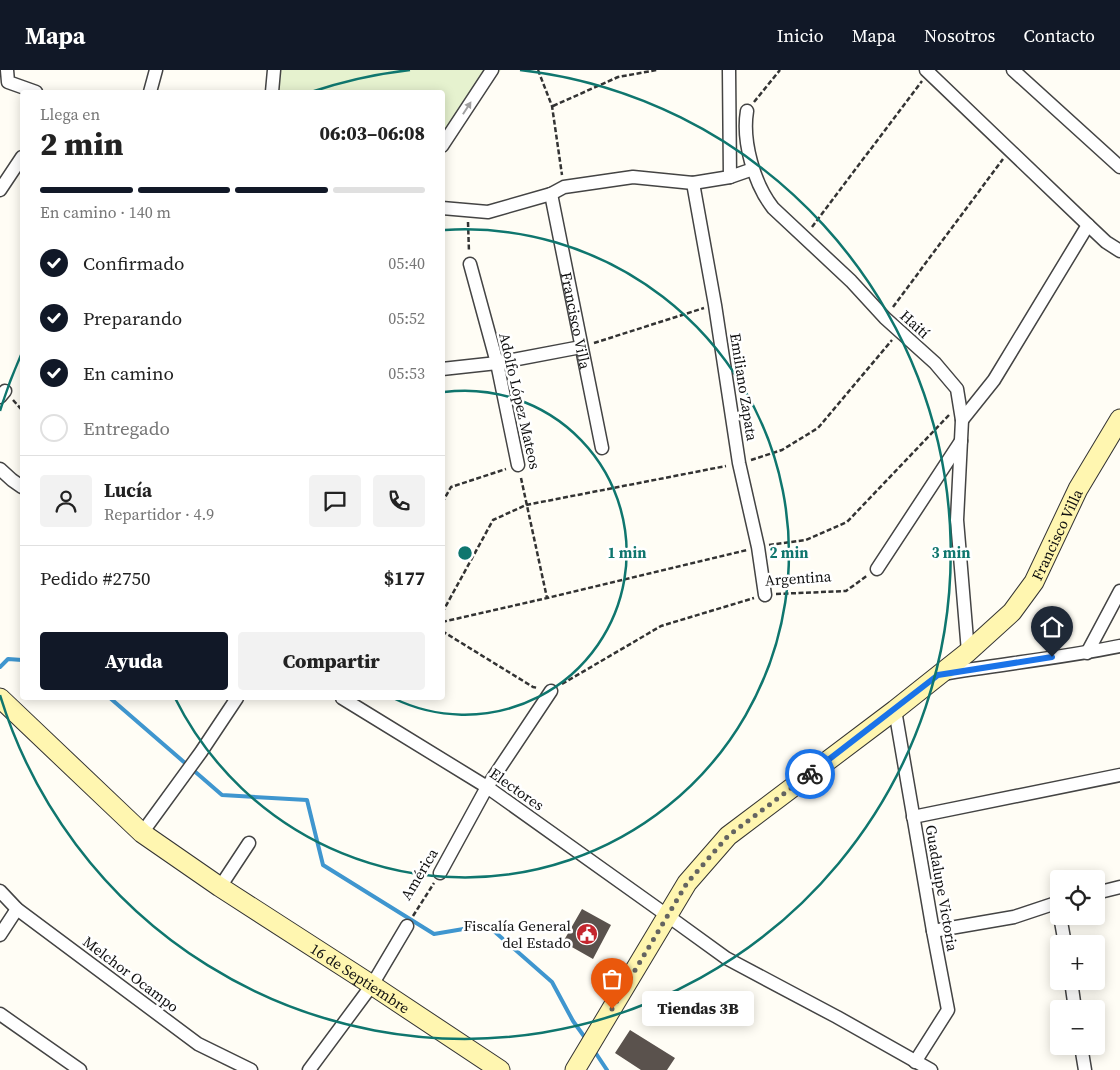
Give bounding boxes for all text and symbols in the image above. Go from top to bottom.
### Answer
text: Mapa [25,19,86,52]
text: Inicio [777,23,824,48]
text: Mapa [852,23,896,48]
text: Nosotros [924,23,995,48]
text: Contacto [1023,23,1095,48]
one-way arrow [463,101,472,115]
text: Llega en [40,103,100,125]
text: 06:03–06:08 [320,120,425,146]
text: 2 min [40,122,123,166]
text: En camino · 140 m [40,201,171,223]
icon: check [40,249,68,277]
text: Confirmado [83,250,185,276]
text: 05:40 [388,252,425,274]
street label: Francisco Villa [556,270,596,371]
icon: check [40,304,68,332]
text: Preparando [83,305,182,331]
street label: Haití [896,305,935,343]
text: 05:52 [388,307,425,329]
street label: Adolfo López Mateos [494,331,546,471]
street label: Emiliano Zapata [725,332,763,443]
icon: check [40,359,68,387]
text: En camino [83,360,174,386]
text: 05:53 [388,362,425,384]
text: Entregado [83,415,170,441]
button: person [40,475,92,527]
button: chat [309,475,361,527]
button: phone [373,475,425,527]
text: Lucía [104,477,152,503]
street label: Francisco Villa [1026,485,1087,584]
text: Repartidor · 4.9 [104,503,214,525]
text: 1 min [608,542,646,563]
text: 2 min [770,542,808,563]
text: 3 min [932,542,970,563]
centre of rings [456,544,474,562]
text: Pedido #2750 [40,565,151,591]
text: $177 [384,565,425,591]
street label: Argentina [764,565,832,591]
pin [1031,606,1073,657]
icon: home [1038,613,1066,641]
button: Ayuda [40,632,228,690]
button: Compartir [238,632,425,690]
courier [785,749,835,799]
icon: bike [796,760,824,788]
street label: Electores [486,763,548,815]
street label: Guadalupe Victoria [921,823,964,953]
street label: América [395,844,443,904]
map controls [1050,870,1105,1055]
button: locate [1050,870,1105,925]
place label: Fiscalía General del Estado [464,915,572,953]
public building icon: Fiscalía General del Estado [575,922,599,946]
street label: Melchor Ocampo [79,931,183,1017]
button: + [1050,935,1105,990]
street label: 16 de Septiembre [306,938,415,1018]
pin [591,958,633,1009]
icon: bag [598,965,626,993]
callout: Tiendas 3B [642,992,754,1026]
text: Tiendas 3B [657,997,739,1019]
button: − [1050,1000,1105,1055]

